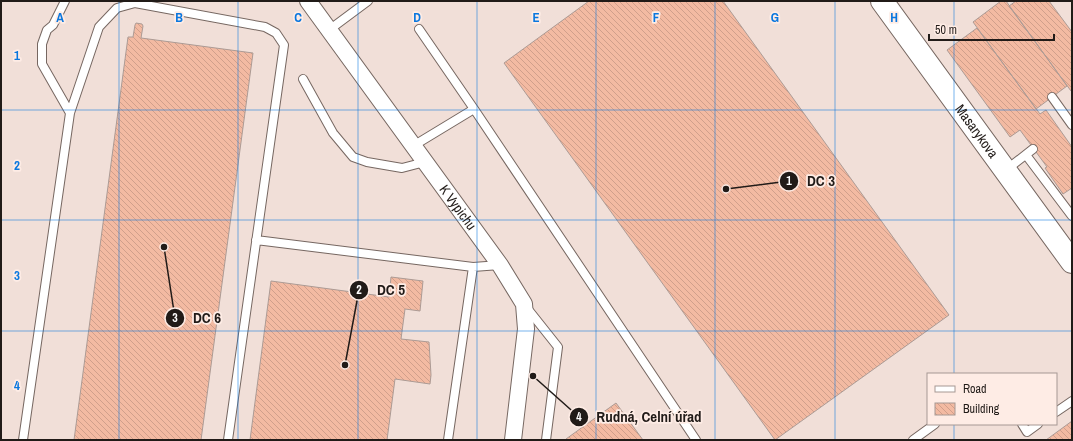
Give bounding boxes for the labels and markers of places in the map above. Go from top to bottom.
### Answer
callout: DC 3 [779,168,843,195]
callout: DC 5 [349,276,413,303]
callout: DC 6 [165,304,229,331]
callout: Rudná, Celní úřad [569,404,710,431]

